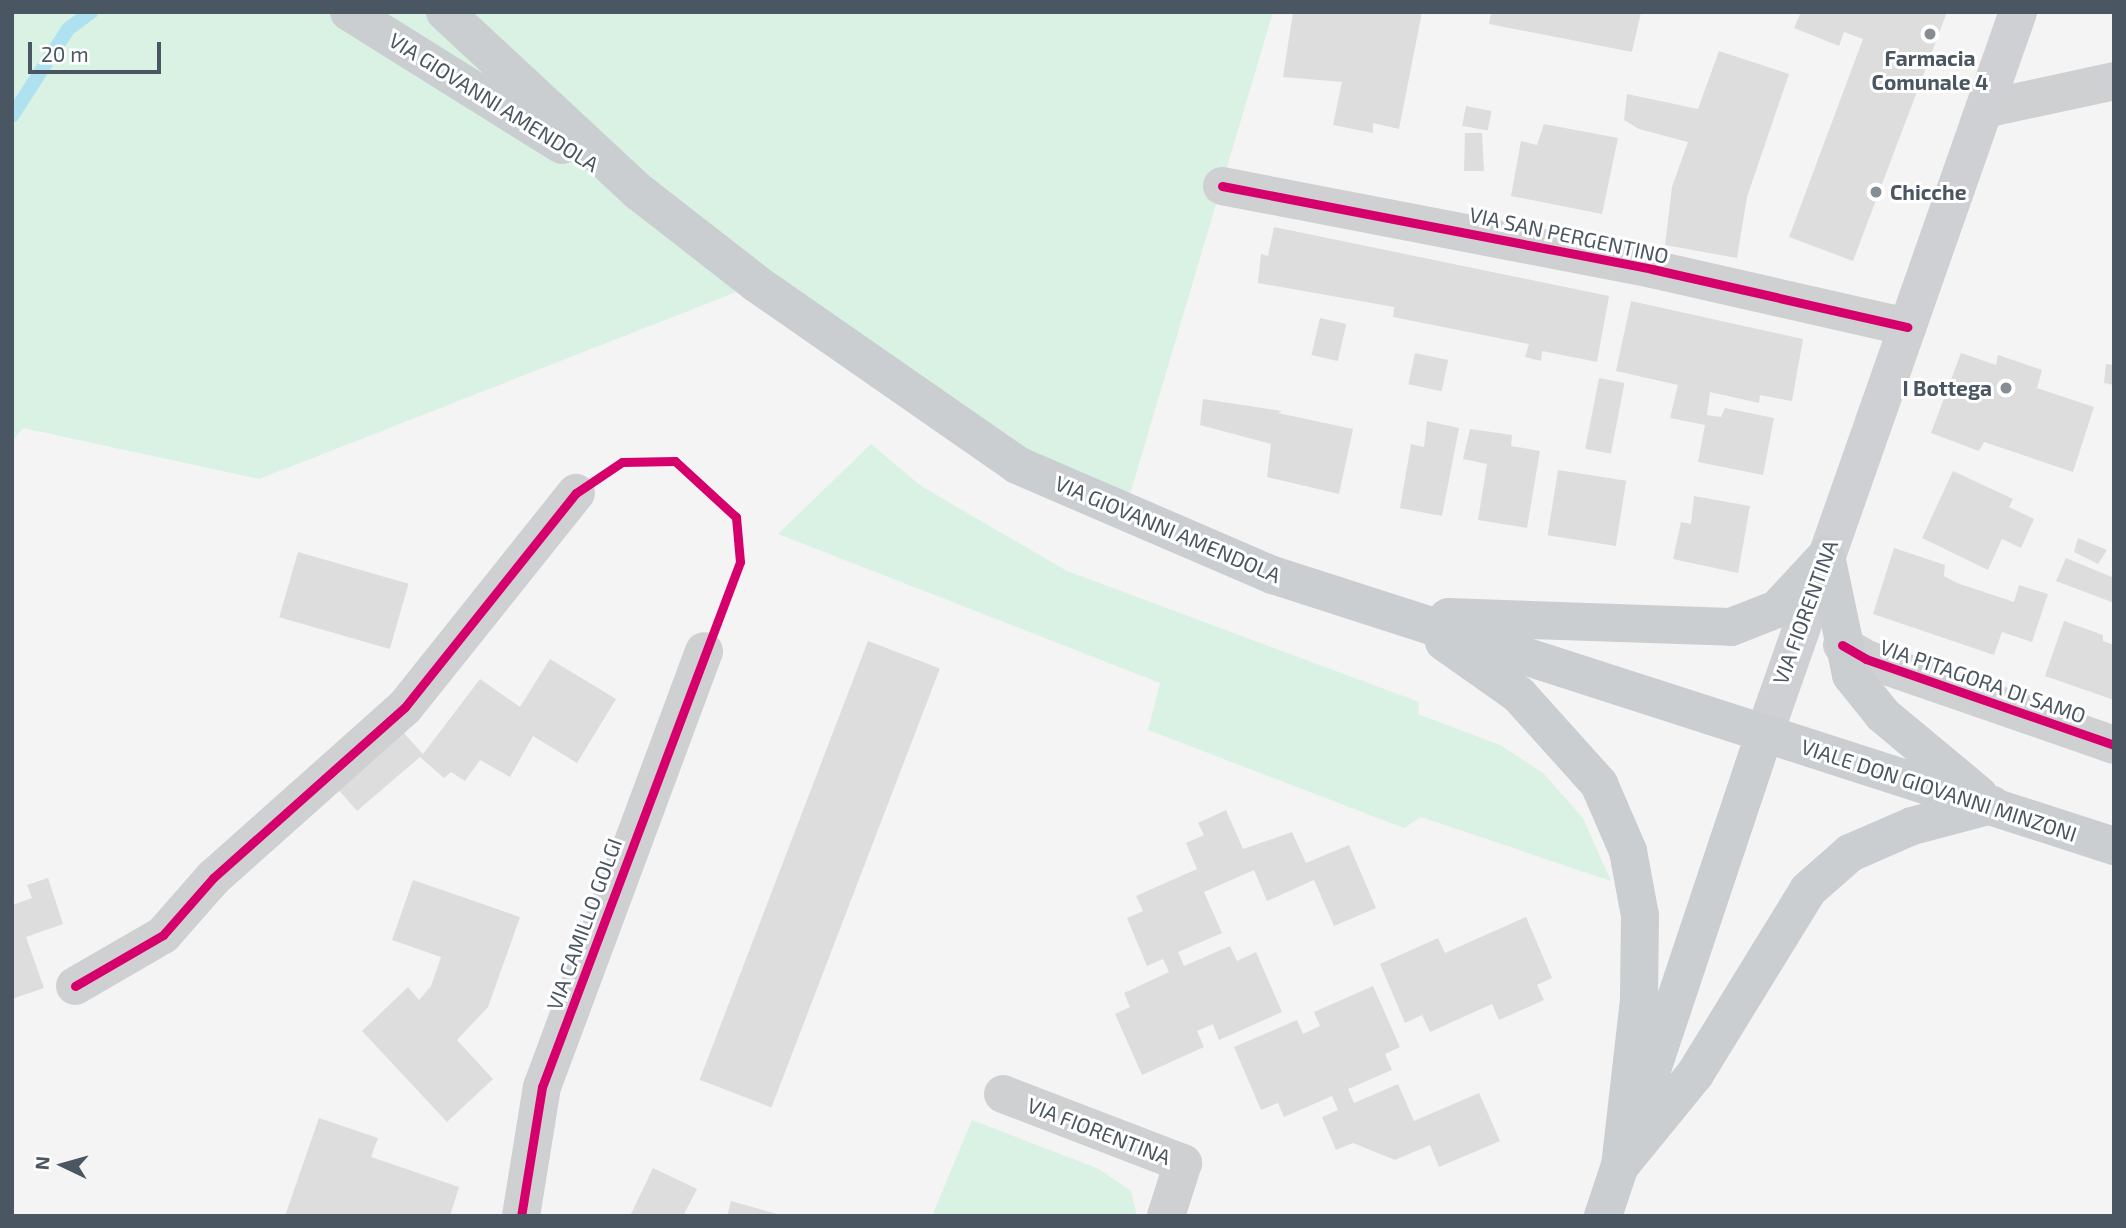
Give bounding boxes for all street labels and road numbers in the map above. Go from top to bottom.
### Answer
street label: VIA GIOVANNI AMENDOLA [384,27,604,177]
street label: VIA SAN PERGENTINO [1467,201,1671,269]
street label: VIA GIOVANNI AMENDOLA [1051,470,1285,588]
street label: VIA FIORENTINA [1767,536,1843,688]
street label: VIA PITAGORA DI SAMO [1876,634,2090,728]
street label: VIALE DON GIOVANNI MINZONI [1798,733,2080,847]
street label: VIA CAMILLO GOLGI [541,835,627,1013]
street label: VIA FIORENTINA [1024,1092,1174,1170]

